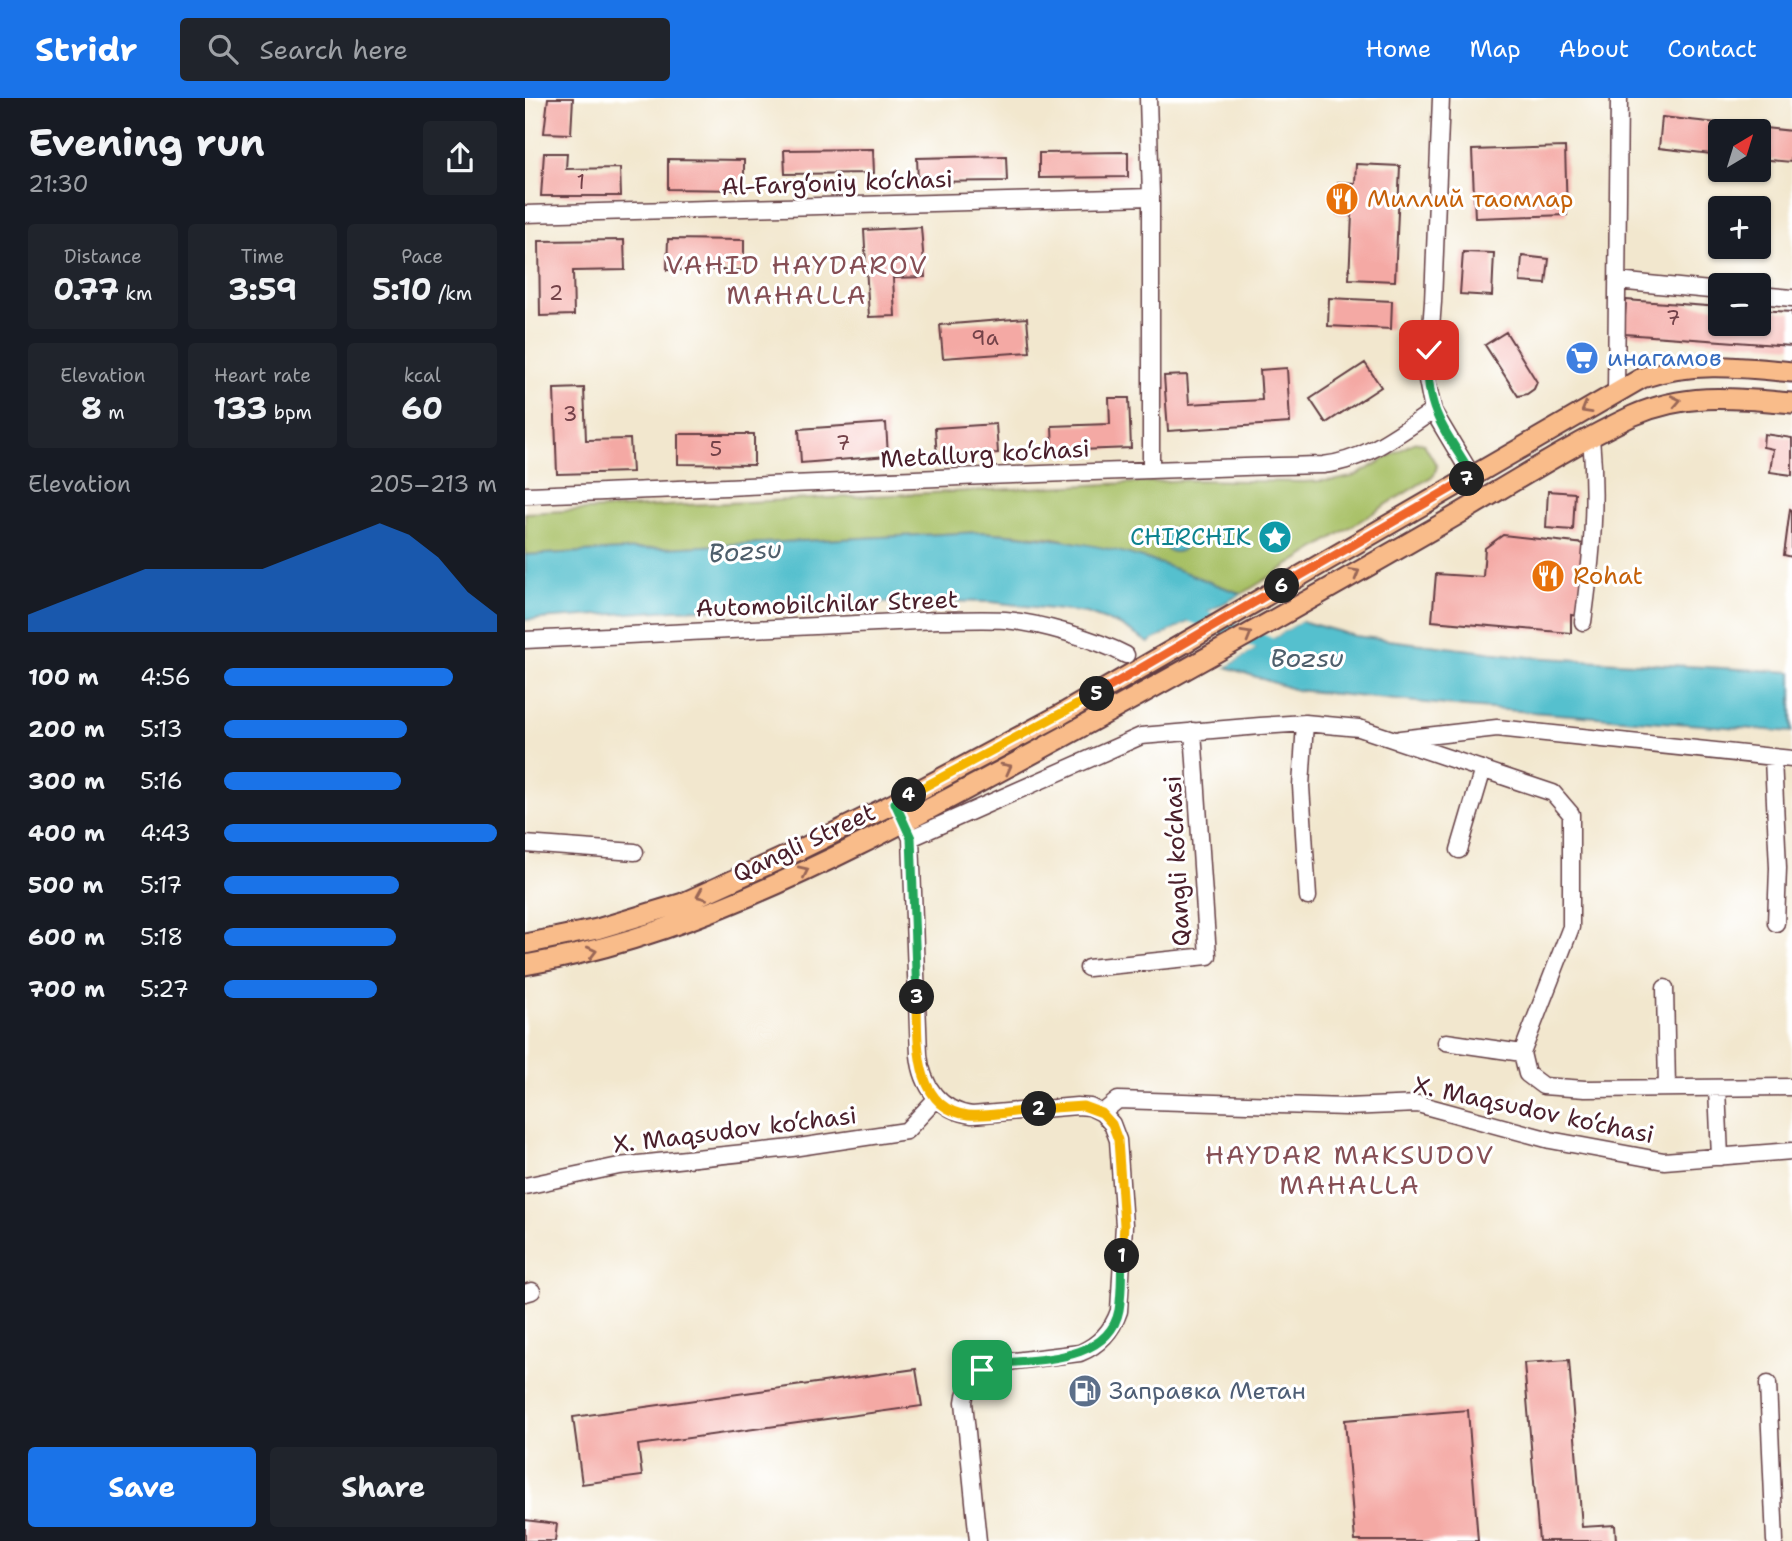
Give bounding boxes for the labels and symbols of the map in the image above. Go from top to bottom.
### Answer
north arrow [1708,119,1771,182]
street label: Al-Farg‘oniy ko‘chasi [721,163,953,203]
house number: 1 [577,168,585,196]
restaurant icon: Миллий таомлар [1323,180,1361,218]
place label: Миллий таомлар [1367,183,1573,215]
district label: VAHID HAYDAROV MAHALLA [665,247,929,312]
house number: 2 [549,279,563,307]
house number: 7 [1666,304,1680,332]
pin [1399,320,1459,380]
house number: 9а [971,324,999,352]
supermarket icon: инагамов [1563,339,1601,377]
place label: инагамов [1607,342,1722,374]
one-way arrow [1670,395,1682,410]
house number: 3 [563,400,577,428]
one-way arrow [1581,401,1594,414]
house number: 7 [836,429,850,457]
street label: Metallurg ko‘chasi [880,433,1090,475]
house number: 5 [710,435,722,463]
pin: 7 [1450,462,1485,496]
place icon: CHIRCHIK [1256,518,1294,556]
place label: CHIRCHIK [1130,521,1251,553]
water label: Bozsu [707,530,783,571]
restaurant icon: Rohat [1529,557,1567,595]
place label: Rohat [1573,560,1643,592]
pin: 6 [1265,568,1299,603]
one-way arrow [1348,568,1361,581]
street label: Automobilchilar Street [695,583,959,625]
one-way arrow [1239,630,1252,643]
water label: Bozsu [1270,640,1344,675]
pin: 5 [1079,676,1115,712]
one-way arrow [1000,763,1012,776]
street label: Qangli ko‘chasi [1157,775,1197,947]
pin: 4 [891,778,927,812]
street label: Qangli Street [727,796,881,890]
one-way arrow [797,865,809,879]
one-way arrow [695,887,708,901]
one-way arrow [586,946,598,960]
pin: 3 [899,979,935,1014]
street label: X. Maqsudov ko‘chasi [1411,1069,1657,1151]
pin: 2 [1021,1091,1057,1126]
street label: X. Maqsudov ko‘chasi [612,1099,858,1161]
district label: HAYDAR MAKSUDOV MAHALLA [1205,1137,1495,1202]
pin: 1 [1105,1238,1139,1274]
pin [952,1340,1012,1400]
fuel station icon: Заправка Метан [1066,1372,1104,1410]
place label: Заправка Метан [1109,1375,1306,1407]

